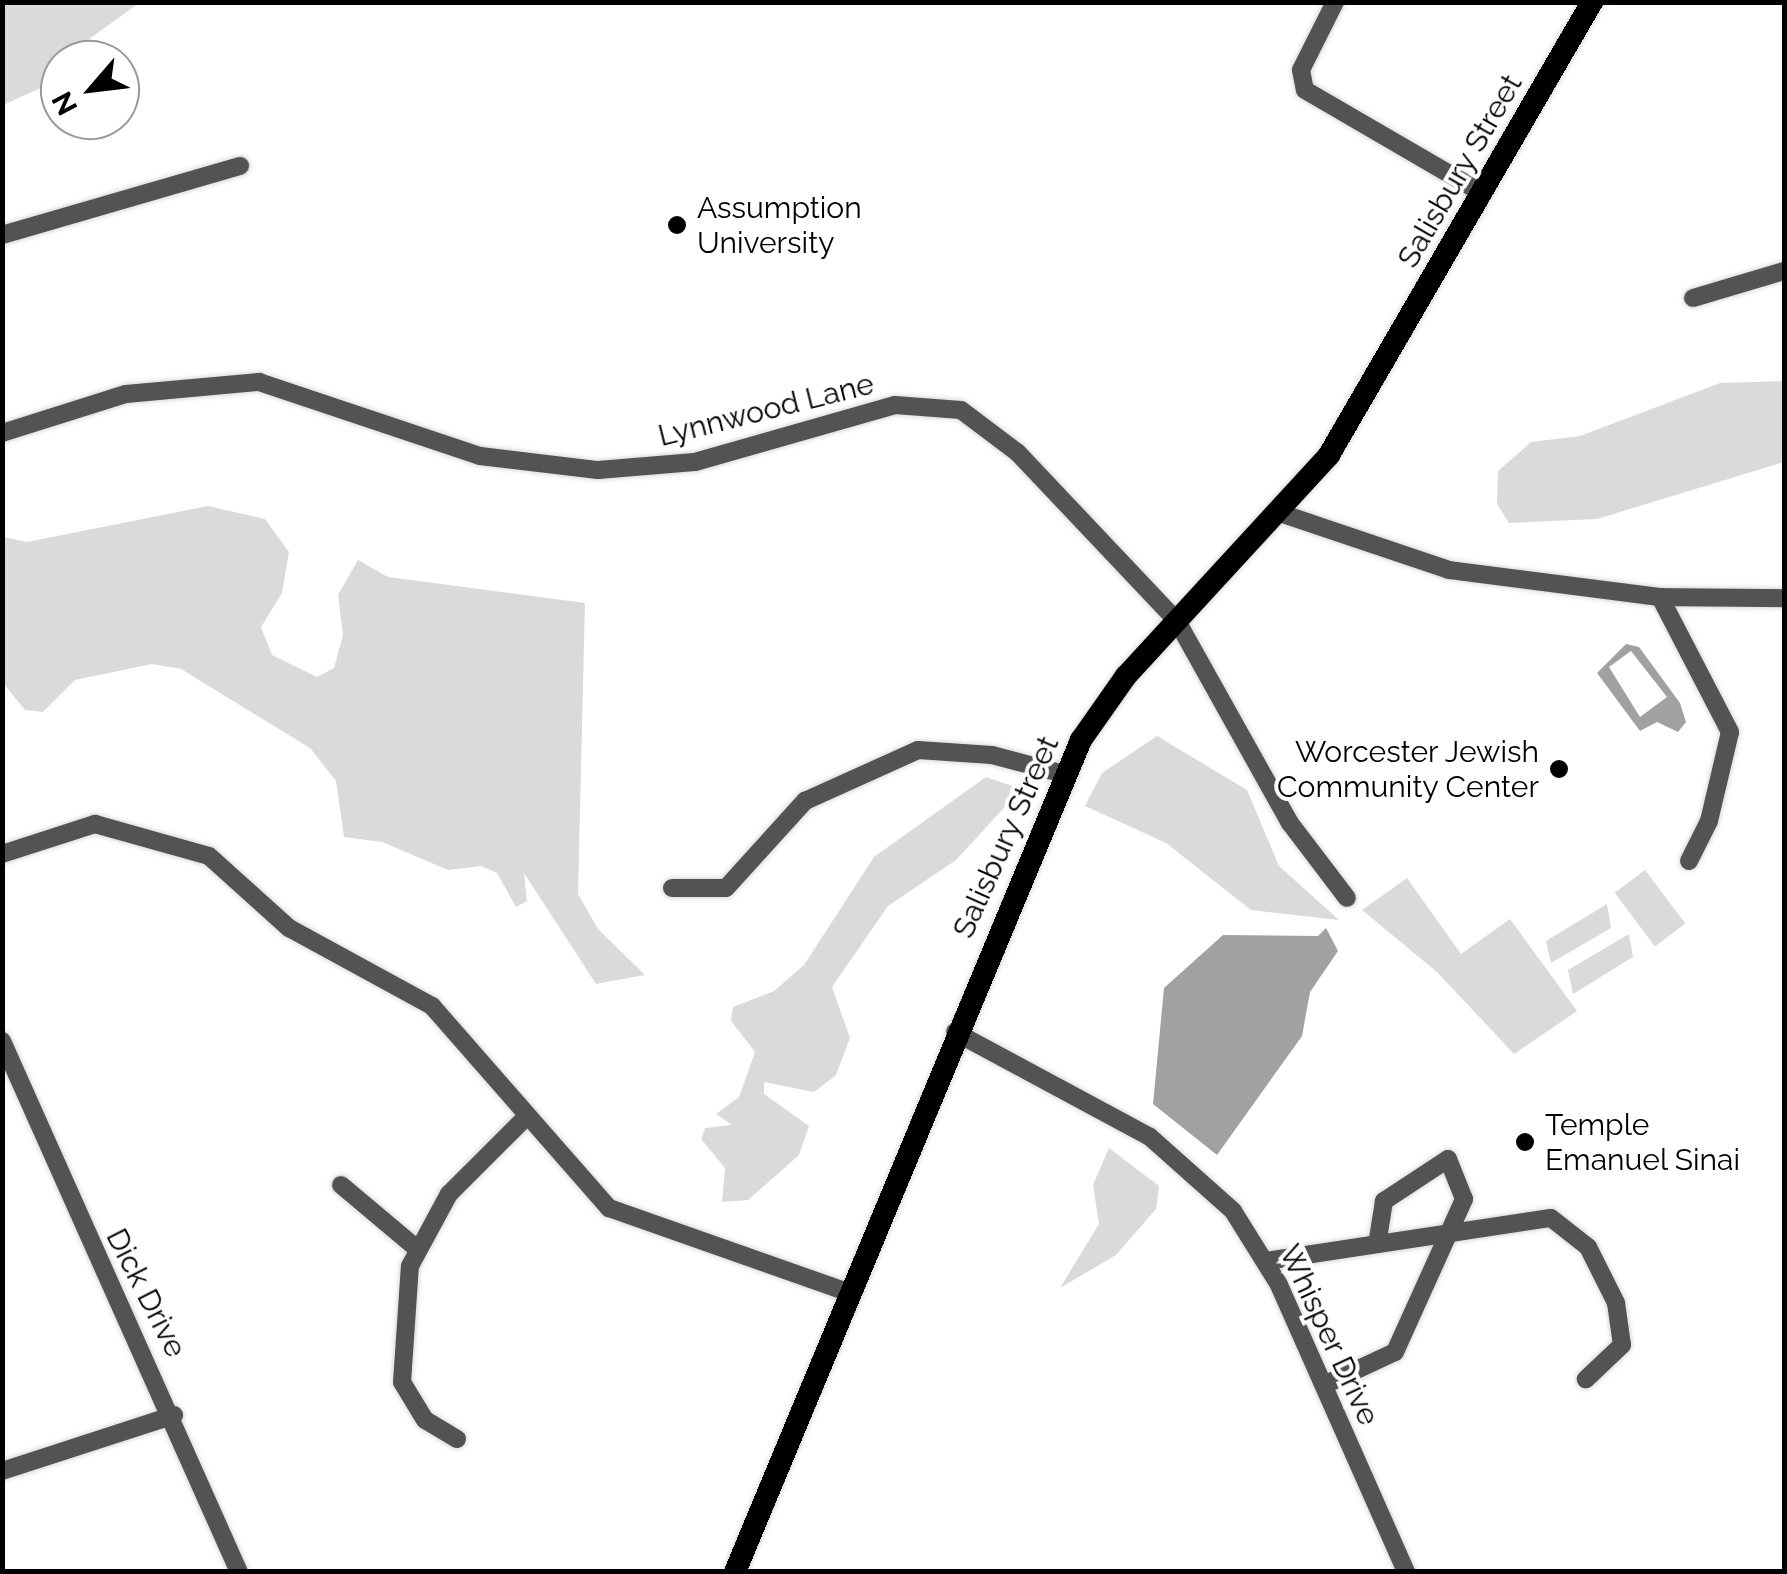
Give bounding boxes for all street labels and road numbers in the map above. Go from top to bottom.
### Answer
street label: Salisbury Street [1390,68,1530,274]
street label: Lynnwood Lane [655,366,877,454]
street label: Salisbury Street [945,730,1067,944]
street label: Dick Drive [98,1223,194,1363]
street label: Whisper Drive [1271,1239,1387,1431]

